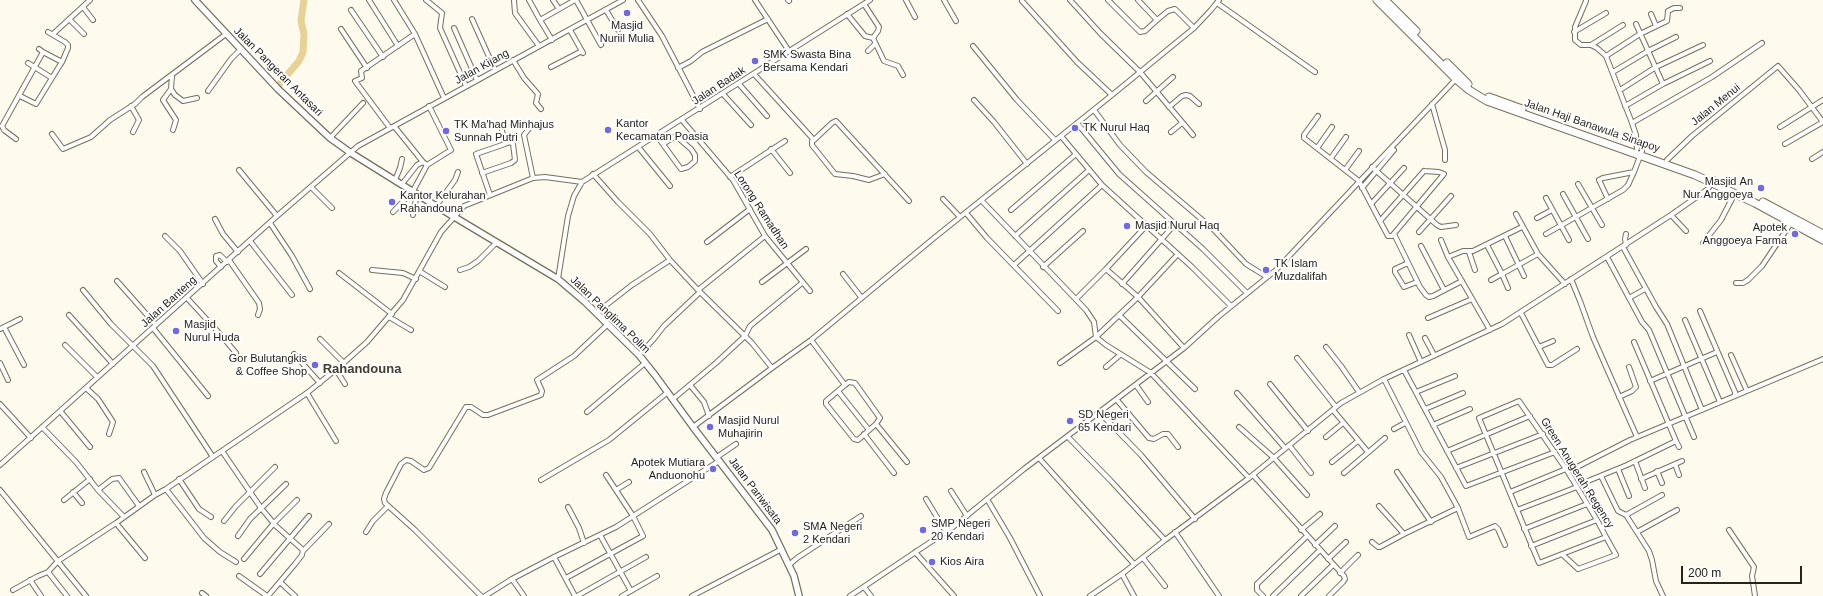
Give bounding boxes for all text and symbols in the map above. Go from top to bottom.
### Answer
marker: Masjid Nuriil Mulia [622,8,632,18]
place label: Masjid Nuriil Mulia [600,19,654,45]
street label: Jalan Pangeran Antasari [231,25,325,119]
street label: Jalan Kijang [453,47,511,87]
place label: SMK Swasta Bina Bersama Kendari [763,48,851,74]
marker: SMK Swasta Bina Bersama Kendari [750,56,760,66]
street label: Jalan Badak [690,64,748,108]
street label: Jalan Menui [1689,81,1743,129]
street label: Jalan Haji Banawula Sinapoy [1522,97,1662,155]
place label: Kantor Kecamatan Poasia [616,117,708,143]
place label: TK Ma'had Minhajus Sunnah Putri [454,118,554,144]
place label: TK Nurul Haq [1083,121,1150,135]
marker: TK Nurul Haq [1070,123,1080,133]
marker: Kantor Kecamatan Poasia [603,125,613,135]
marker: TK Ma'had Minhajus Sunnah Putri [441,126,451,136]
street label: Lorong Ramadhan [731,168,791,252]
place label: Masjid An Nur Anggoeya [1683,175,1753,201]
marker: Masjid An Nur Anggoeya [1756,183,1766,193]
place label: Kantor Kelurahan Rahandouna [400,189,486,215]
marker: Kantor Kelurahan Rahandouna [387,197,397,207]
place label: Masjid Nurul Haq [1135,219,1219,233]
marker: Masjid Nurul Haq [1122,221,1132,231]
place label: Apotek Anggoeya Farma [1703,221,1787,247]
marker: Apotek Anggoeya Farma [1790,229,1800,239]
place label: TK Islam Muzdalifah [1274,257,1327,283]
marker: TK Islam Muzdalifah [1261,265,1271,275]
street label: Jalan Banteng [138,274,200,330]
street label: Jalan Panglima Polim [567,274,653,356]
place label: Masjid Nurul Huda [184,318,240,344]
marker: Masjid Nurul Huda [171,326,181,336]
place label: Gor Bulutangkis & Coffee Shop [229,352,307,378]
marker: Gor Bulutangkis & Coffee Shop [310,360,320,370]
district label: Rahandouna [323,361,401,377]
place label: SD Negeri 65 Kendari [1078,408,1131,434]
place label: Masjid Nurul Muhajirin [718,414,779,440]
street label: Green Anugerah Regency [1538,415,1616,531]
marker: SD Negeri 65 Kendari [1065,416,1075,426]
marker: Masjid Nurul Muhajirin [705,422,715,432]
street label: Jalan Pariwisata [726,455,784,527]
place label: Apotek Mutiara Anduonohu [631,456,705,482]
marker: Apotek Mutiara Anduonohu [708,464,718,474]
place label: SMP Negeri 20 Kendari [931,517,990,543]
place label: SMA Negeri 2 Kendari [803,520,862,546]
marker: SMP Negeri 20 Kendari [918,525,928,535]
marker: SMA Negeri 2 Kendari [790,528,800,538]
place label: Kios Aira [940,555,984,569]
marker: Kios Aira [927,557,937,567]
scale bar [1683,558,1804,584]
text: 200 m [1688,566,1721,580]

